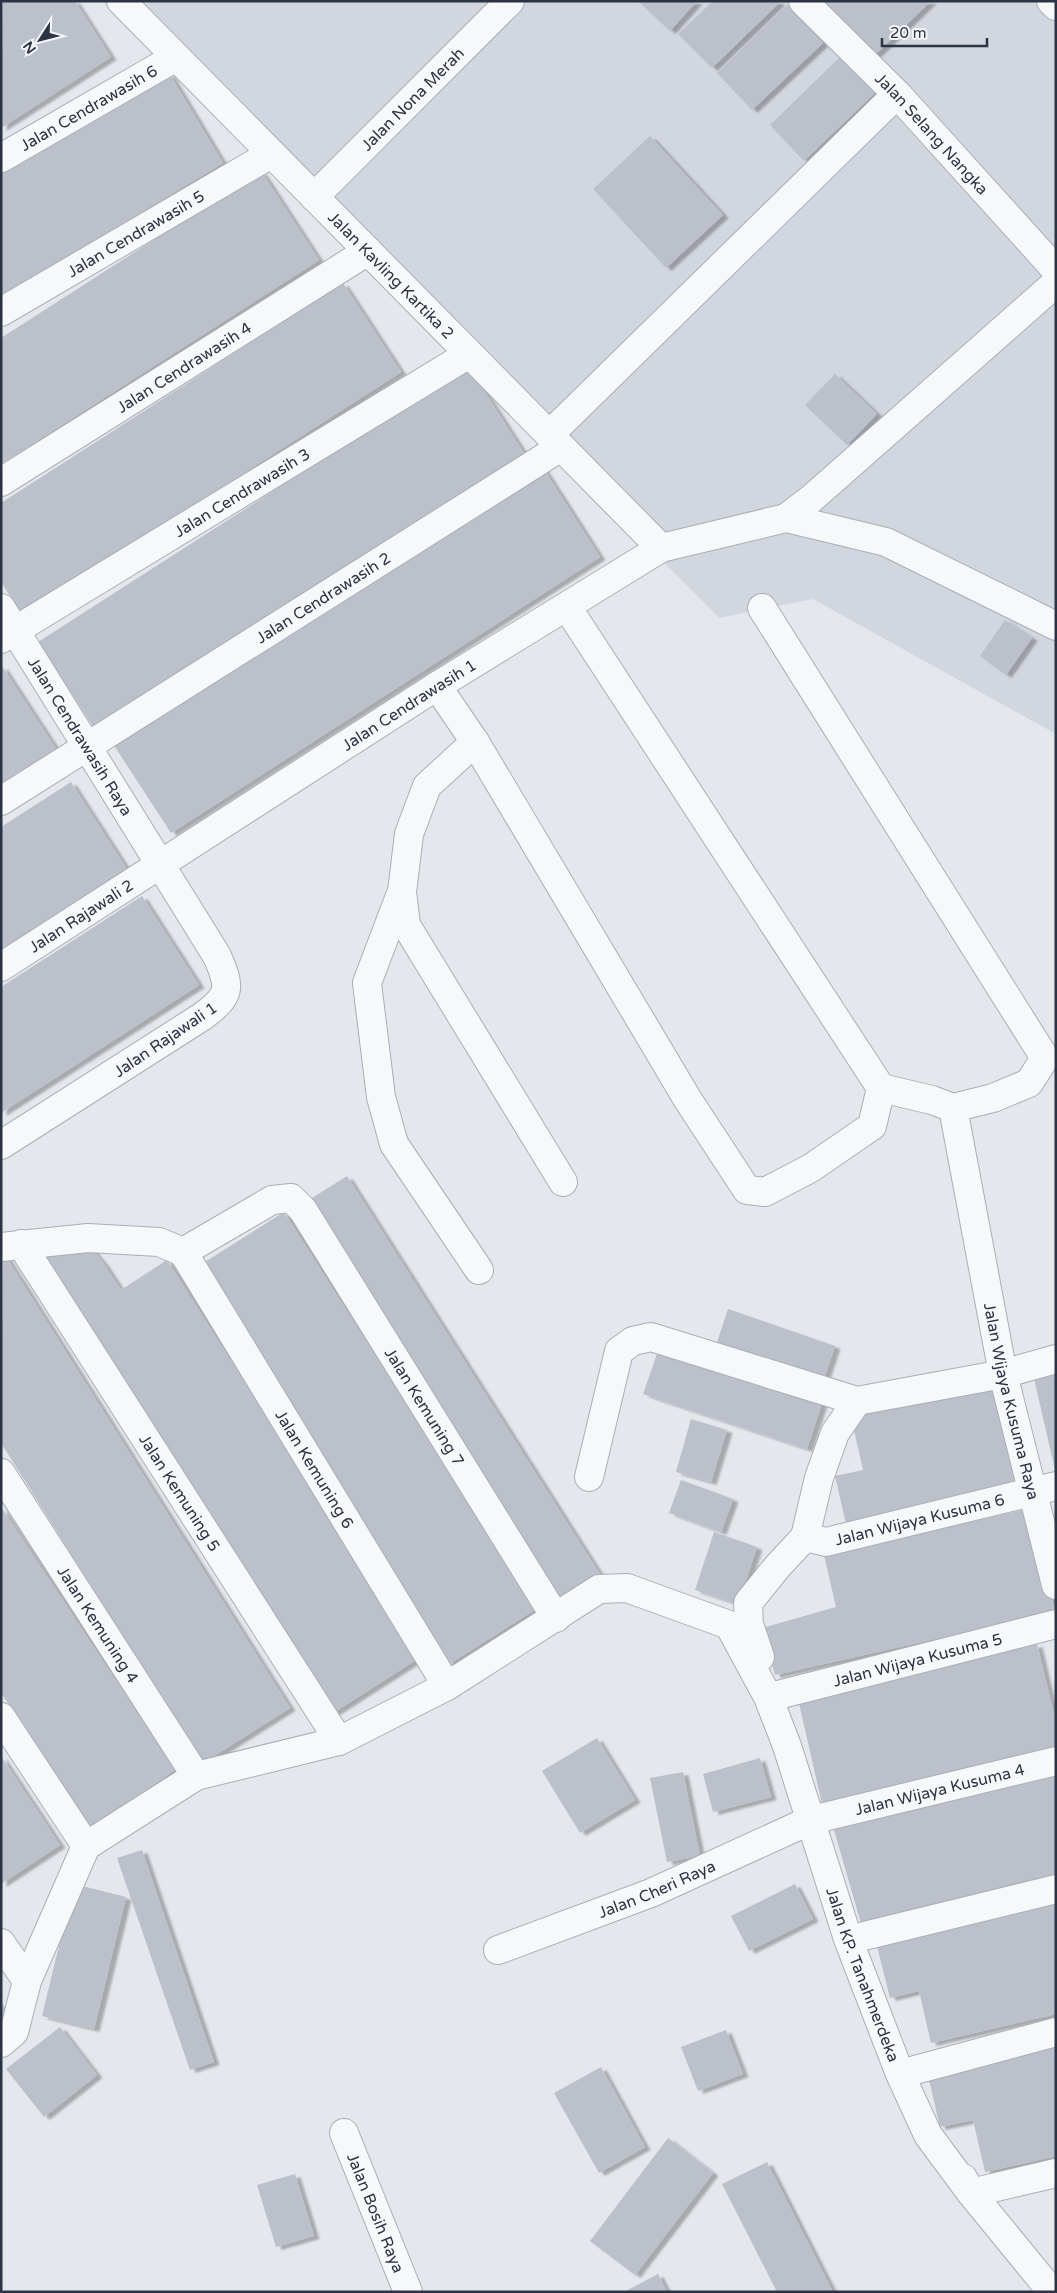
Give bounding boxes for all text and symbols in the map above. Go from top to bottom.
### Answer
north arrow [15,15,65,65]
scale bar [882,15,987,47]
text: 20 m [890,24,927,42]
text: N [20,38,40,57]
street label: Jalan Nona Merah [357,44,469,155]
street label: Jalan Cendrawasih 6 [17,61,161,156]
street label: Jalan Selang Nangka [870,69,992,199]
street label: Jalan Cendrawasih 5 [64,186,208,282]
street label: Jalan Kavling Kartika 2 [323,208,458,344]
street label: Jalan Cendrawasih 4 [113,318,255,418]
street label: Jalan Cendrawasih 3 [171,444,314,542]
street label: Jalan Cendrawasih 2 [253,548,395,648]
street label: Jalan Cendrawasih Raya [23,654,137,820]
street label: Jalan Cendrawasih 1 [338,655,480,756]
street label: Jalan Rajawali 2 [25,875,137,957]
street label: Jalan Rajawali 1 [110,998,221,1082]
street label: Jalan Wijaya Kusuma Raya [979,1301,1043,1502]
street label: Jalan Kemuning 7 [380,1344,468,1470]
street label: Jalan Kemuning 6 [270,1406,358,1533]
street label: Jalan Kemuning 5 [134,1431,224,1555]
street label: Jalan Wijaya Kusuma 6 [833,1490,1007,1550]
street label: Jalan Kemuning 4 [53,1563,143,1687]
street label: Jalan Wijaya Kusuma 5 [831,1629,1004,1692]
street label: Jalan Wijaya Kusuma 4 [853,1760,1027,1820]
street label: Jalan Cheri Raya [595,1856,719,1923]
street label: Jalan KP. Tanahmerdeka [821,1885,903,2065]
street label: Jalan Bosih Raya [342,2150,408,2276]

